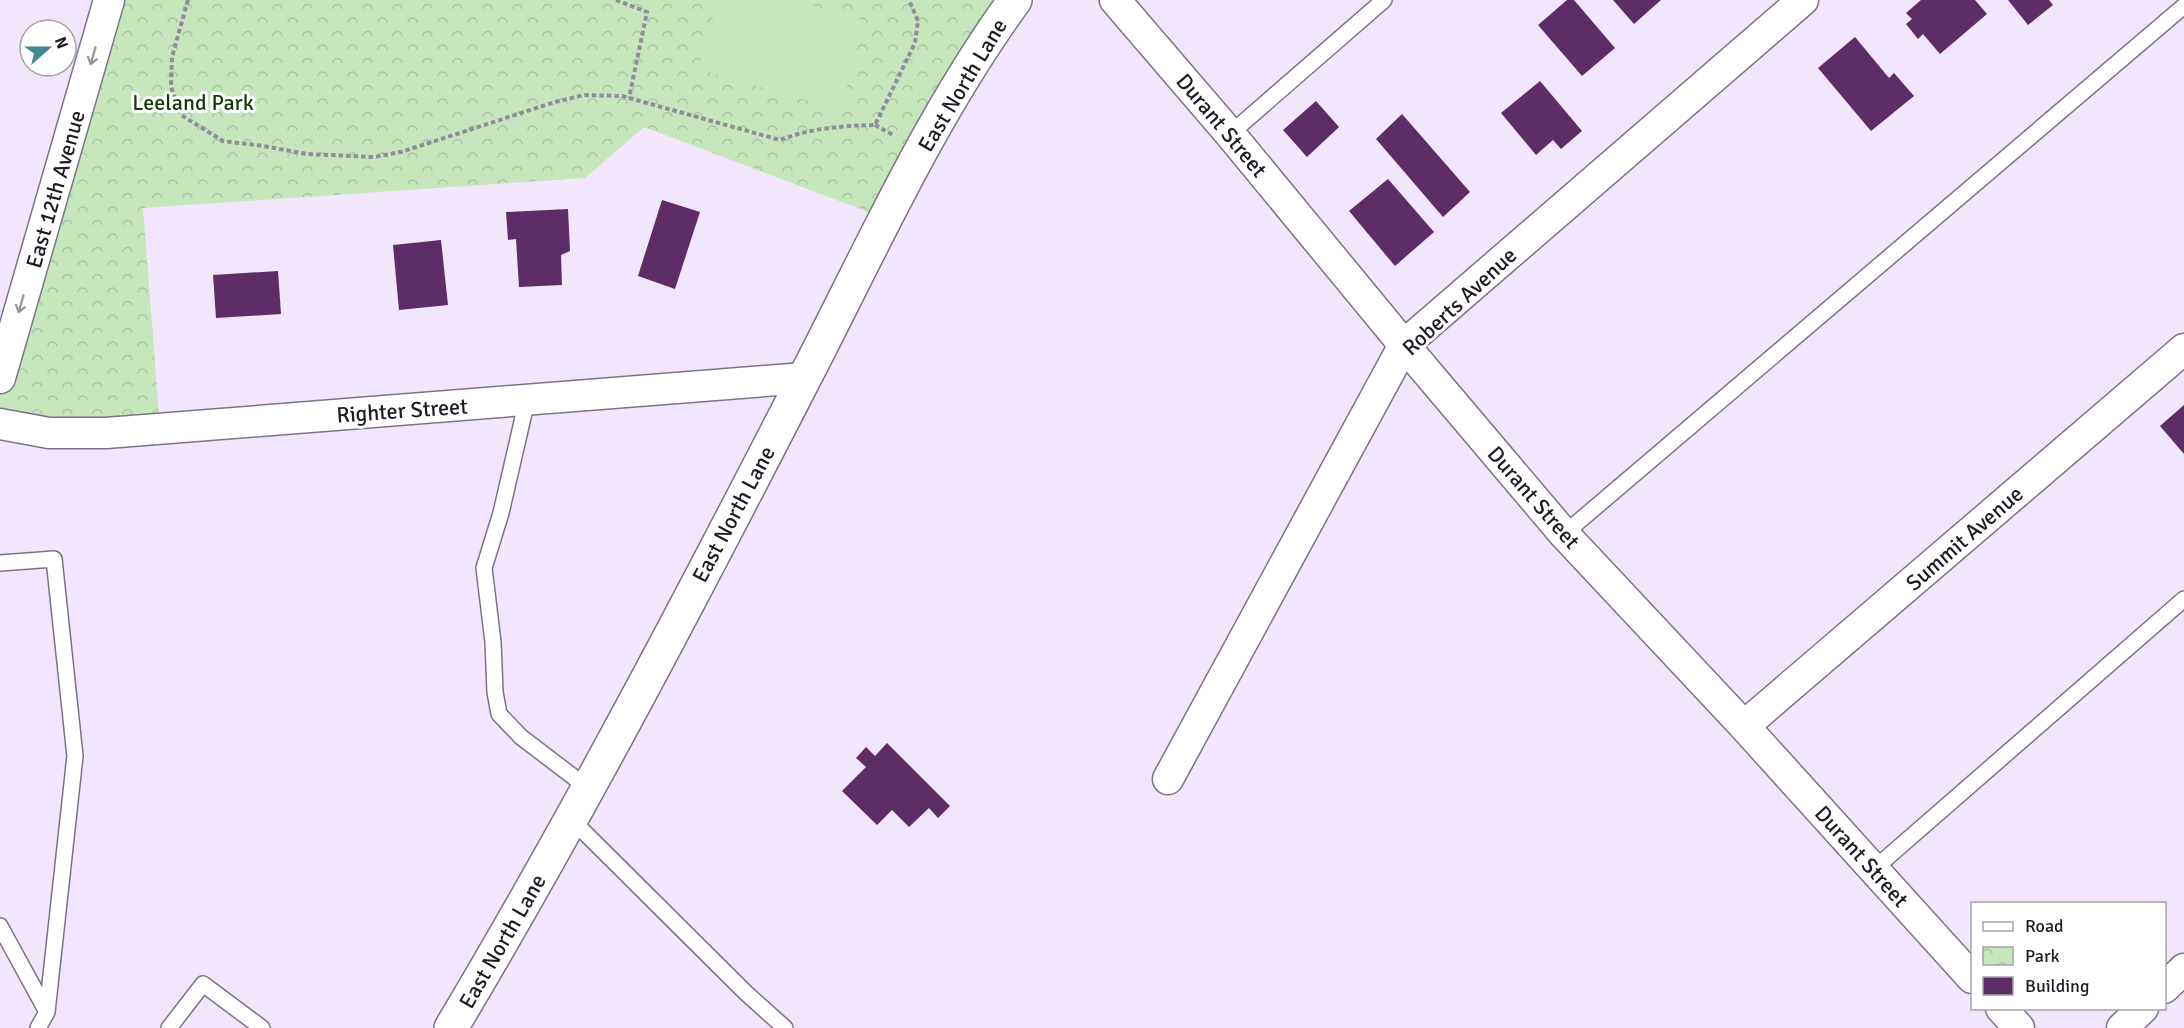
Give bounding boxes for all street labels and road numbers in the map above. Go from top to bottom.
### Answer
street label: East North Lane [912,14,1013,157]
street label: Durant Street [1170,68,1273,183]
street label: East 12th Avenue [20,107,91,271]
street label: Roberts Avenue [1397,242,1522,361]
street label: Righter Street [335,392,469,429]
street label: Durant Street [1482,440,1586,554]
street label: East North Lane [686,441,781,587]
street label: Summit Avenue [1900,480,2028,597]
street label: Durant Street [1809,800,1914,913]
street label: East North Lane [453,869,552,1013]

